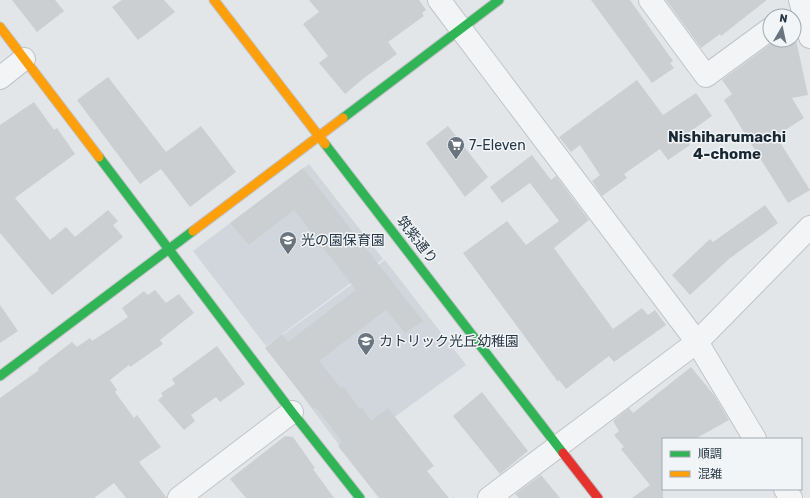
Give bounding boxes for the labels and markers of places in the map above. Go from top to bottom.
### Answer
supermarket icon: 7-Eleven [446,135,466,160]
place label: 7-Eleven [469,137,526,154]
school or university icon: 光の園保育園 [278,230,298,255]
place label: 光の園保育園 [301,232,385,249]
school or university icon: カトリック光丘幼稚園 [356,331,376,356]
place label: カトリック光丘幼稚園 [379,333,519,350]

